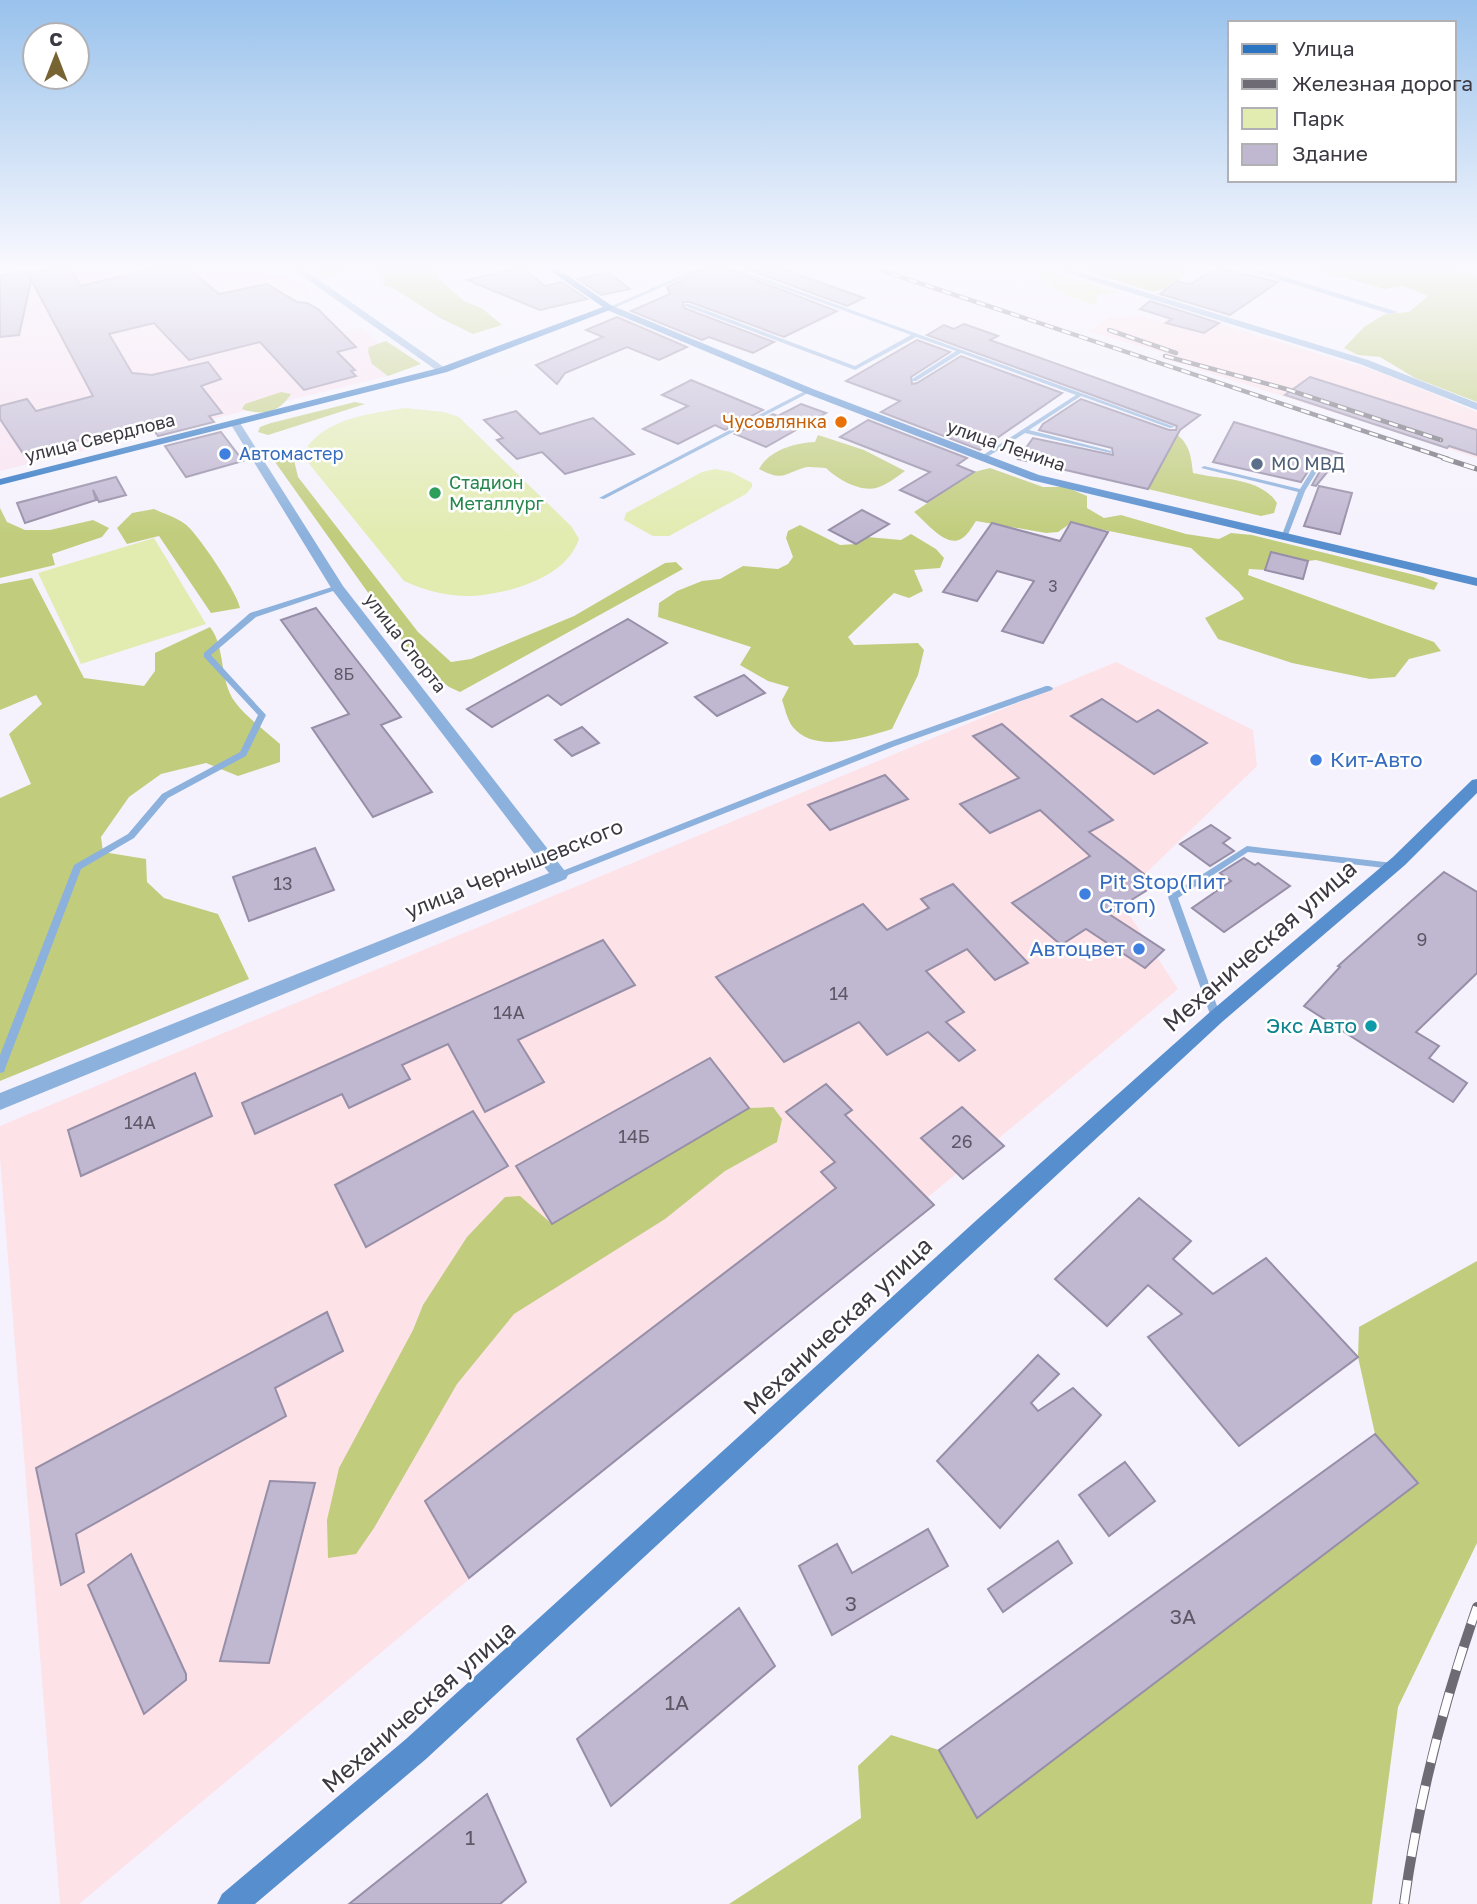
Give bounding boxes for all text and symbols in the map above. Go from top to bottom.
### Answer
north arrow [21,21,91,91]
legend [1228,21,1456,182]
text: С [49,27,63,50]
text: Улица [1292,35,1355,61]
text: Железная дорога [1292,70,1473,96]
text: Парк [1292,105,1345,131]
text: Здание [1292,140,1368,166]
street label: улица Свердлова [22,408,177,466]
place label: Чусовлянка [722,410,827,432]
marker: Чусовлянка [833,414,849,430]
street label: улица Ленина [944,415,1068,476]
place label: Автомастер [239,442,344,464]
marker: Автомастер [217,446,233,462]
place label: МО МВД [1271,452,1345,474]
marker: МО МВД [1249,456,1265,472]
place label: Стадион Металлург [449,471,544,514]
marker: Стадион Металлург [427,485,443,501]
house number: 3 [1048,576,1058,596]
street label: улица Спорта [360,588,452,697]
house number: 8Б [334,664,354,684]
place label: Кит-Авто [1330,746,1423,772]
marker: Кит-Авто [1308,752,1324,768]
street label: улица Чернышевского [401,812,626,924]
street label: Механическая улица [1156,853,1362,1037]
place label: Pit Stop(Пит Стоп) [1099,868,1226,918]
house number: 13 [273,872,293,894]
marker: Pit Stop(Пит Стоп) [1077,886,1093,902]
house number: 9 [1417,928,1427,950]
place label: Автоцвет [1029,935,1125,961]
marker: Автоцвет [1131,941,1147,957]
house number: 14 [829,982,849,1004]
house number: 14А [493,1001,525,1023]
place label: Экс Авто [1266,1012,1357,1038]
marker: Экс Авто [1363,1018,1379,1034]
house number: 14А [124,1111,156,1133]
house number: 14Б [618,1125,650,1147]
house number: 26 [951,1130,973,1152]
street label: Механическая улица [737,1230,937,1420]
house number: 3 [845,1590,857,1616]
house number: 3А [1170,1603,1196,1629]
street label: Механическая улица [315,1614,521,1798]
house number: 1А [665,1689,689,1715]
house number: 1 [465,1824,475,1850]

